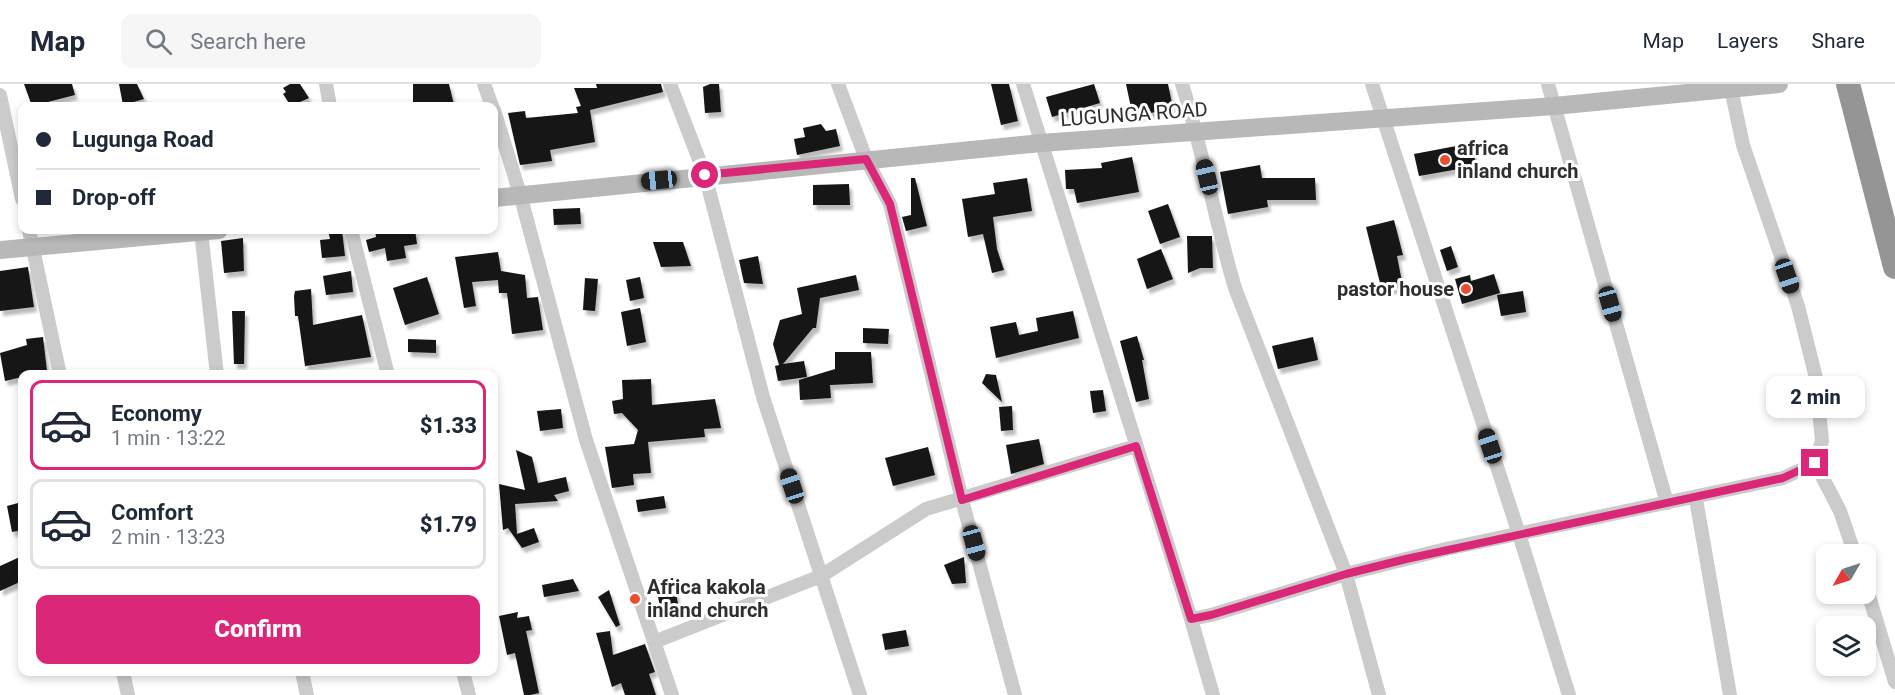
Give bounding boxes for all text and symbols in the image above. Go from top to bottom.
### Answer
search box [121,14,541,68]
text: Map [30,25,85,58]
icon: search [142,25,175,58]
text: Search here [190,29,306,54]
text: Map [1642,29,1684,53]
text: Layers [1717,29,1778,53]
text: Share [1811,29,1865,53]
street label: LUGUNGA ROAD [1059,97,1209,131]
text: Lugunga Road [72,127,214,152]
place label: africa inland church [1457,136,1579,183]
marker: africa inland church [1438,153,1452,167]
car [1194,157,1220,197]
route start [691,161,718,188]
car [640,169,678,191]
text: Drop-off [72,185,156,210]
car [1773,256,1801,296]
place label: pastor house [1337,277,1454,301]
marker: pastor house [1459,282,1473,296]
car [1596,284,1624,324]
callout: 2 min [1766,376,1864,418]
text: 2 min [1790,385,1841,409]
icon: car [39,398,93,452]
text: Economy [111,401,202,426]
text: $1.33 [420,413,477,438]
text: 1 min · 13:22 [111,426,226,450]
car [1476,426,1504,466]
route end [1801,449,1828,476]
car [778,466,806,506]
icon: car [39,497,93,551]
text: Comfort [111,500,193,525]
text: $1.79 [420,512,477,537]
car [961,523,987,563]
text: 2 min · 13:23 [111,525,226,549]
north arrow [1816,544,1876,604]
map controls [1816,544,1876,676]
place label: Africa kakola inland church [647,575,769,622]
marker: Africa kakola inland church [628,592,642,606]
button: Confirm [36,595,480,664]
button: layers [1816,616,1876,676]

